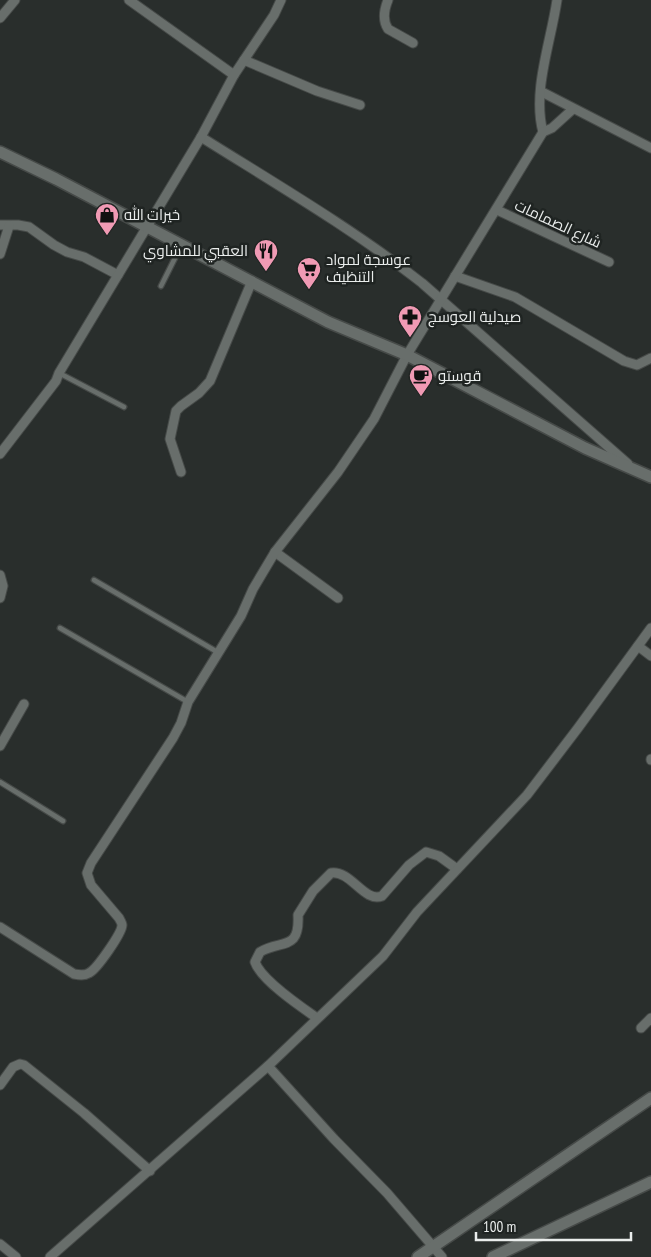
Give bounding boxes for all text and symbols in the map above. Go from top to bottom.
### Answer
street label: شارع الصمامات [511,195,605,254]
shop icon: خيرات الله [94,202,120,236]
place label: خيرات الله [124,205,180,224]
restaurant icon: العقبي للمشاوي [253,238,279,272]
place label: العقبي للمشاوي [143,241,248,263]
place label: عوسجة لمواد التنظيف [326,250,411,286]
supermarket icon: عوسجة لمواد التنظيف [296,256,322,290]
pharmacy icon: صيدلية العوسج [397,304,423,338]
place label: صيدلية العوسج [428,307,521,328]
cafe icon: قوستو [408,363,434,397]
place label: قوستو [438,366,481,385]
scale bar [476,1210,631,1242]
text: 100 m [483,1217,516,1236]

